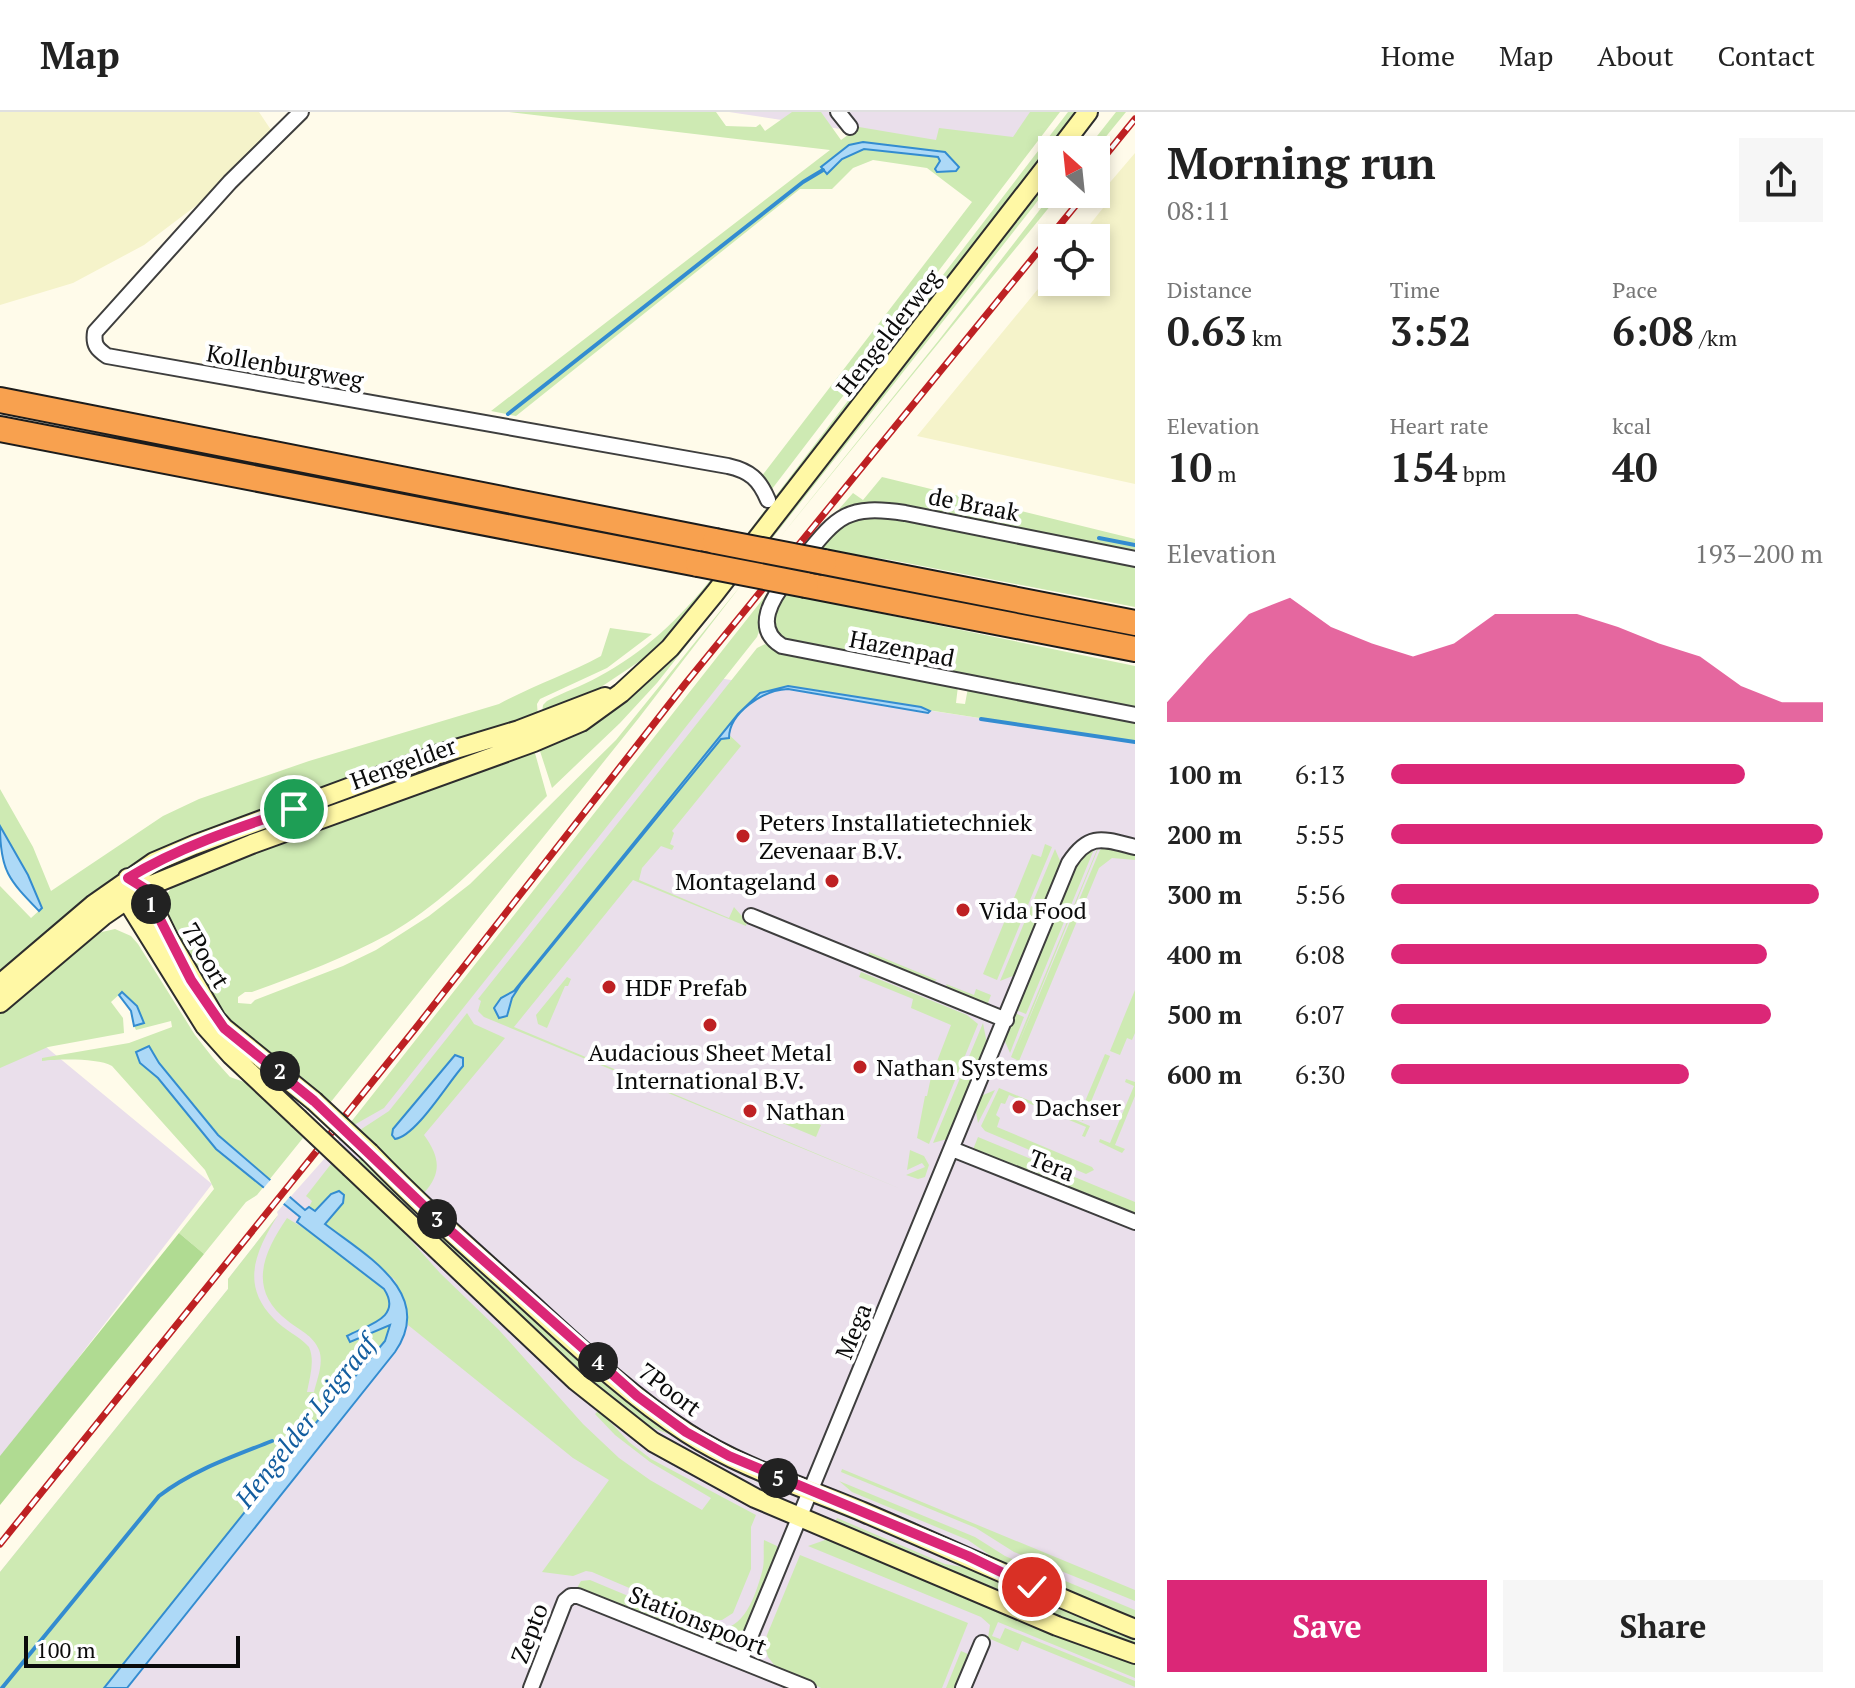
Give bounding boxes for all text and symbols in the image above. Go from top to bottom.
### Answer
text: Map [40,30,120,80]
text: Home [1381,37,1455,74]
text: Map [1499,37,1553,74]
text: About [1597,37,1674,74]
text: Contact [1718,37,1815,74]
text: Morning run [1167,133,1436,192]
north arrow [1038,136,1110,208]
map controls [1038,136,1110,296]
button: share [1739,138,1823,222]
text: 08:11 [1167,193,1231,227]
button: locate [1038,224,1110,296]
street label: Hengelderweg [828,262,948,402]
text: Distance [1167,275,1252,304]
text: Time [1390,275,1440,304]
text: Pace [1612,275,1657,304]
text: 0.63 [1167,304,1247,357]
text: 3:52 [1390,304,1471,357]
text: 6:08 [1612,304,1694,357]
text: km [1247,323,1282,352]
text: /km [1694,323,1737,352]
street label: Kollenburgweg [204,336,366,396]
text: Elevation [1167,411,1259,440]
text: Heart rate [1390,411,1489,440]
text: kcal [1612,411,1651,440]
text: 10 [1167,440,1212,493]
text: 154 [1390,440,1457,493]
text: 40 [1612,440,1658,493]
text: m [1212,459,1237,488]
text: bpm [1457,459,1506,488]
street label: de Braak [926,480,1023,529]
text: Elevation [1167,536,1276,570]
text: 193–200 m [1695,536,1823,570]
street label: Hazenpad [847,622,957,674]
street label: Hengelder [346,729,461,797]
text: 100 m [1167,757,1242,791]
text: 6:13 [1295,757,1345,791]
pin [260,775,328,843]
icon: arrive [272,787,316,831]
place label: Peters Installatietechniek Zevenaar B.V. [759,806,1033,866]
text: 200 m [1167,817,1242,851]
text: 5:55 [1295,817,1345,851]
marker: Peters Installatietechniek Zevenaar B.V. [734,827,752,845]
place label: Montageland [675,865,816,897]
marker: Montageland [823,872,841,890]
text: 300 m [1167,877,1242,911]
text: 5:56 [1295,877,1345,911]
pin: 1 [131,884,171,924]
text: 1 [145,889,157,918]
place label: Vida Food [979,894,1087,926]
marker: Vida Food [954,901,972,919]
street label: 7Poort [174,916,238,994]
text: 400 m [1167,937,1242,971]
text: 6:08 [1295,937,1345,971]
place label: HDF Prefab [625,971,747,1003]
marker: HDF Prefab [600,978,618,996]
text: 500 m [1167,997,1242,1031]
text: 6:07 [1295,997,1345,1031]
marker: Audacious Sheet Metal International B.V. [701,1016,719,1034]
place label: Audacious Sheet Metal International B.V. [588,1036,832,1096]
pin: 2 [260,1051,300,1091]
place label: Nathan Systems [876,1051,1048,1083]
text: 2 [274,1056,286,1085]
text: 600 m [1167,1057,1242,1091]
text: 6:30 [1295,1057,1345,1091]
marker: Nathan Systems [851,1058,869,1076]
place label: Dachser [1035,1091,1122,1123]
place label: Nathan [766,1095,845,1127]
marker: Dachser [1010,1098,1028,1116]
marker: Nathan [741,1102,759,1120]
street label: Tera [1024,1141,1080,1189]
pin: 3 [417,1199,457,1239]
text: 3 [431,1204,443,1233]
street label: Mega [827,1298,879,1364]
water label: Hengelder Leigraaf [226,1324,386,1515]
pin: 4 [578,1342,618,1382]
text: 4 [592,1347,604,1376]
street label: 7Poort [632,1355,708,1423]
pin: 5 [758,1458,798,1498]
text: 5 [772,1463,784,1492]
pin [998,1553,1066,1621]
icon: check [1010,1565,1054,1609]
street label: Stationspoort [624,1578,772,1662]
button: Save [1167,1580,1487,1672]
button: Share [1503,1580,1823,1672]
street label: Zepto [503,1598,555,1668]
scale bar [24,1632,240,1668]
text: 100 m [36,1635,96,1664]

